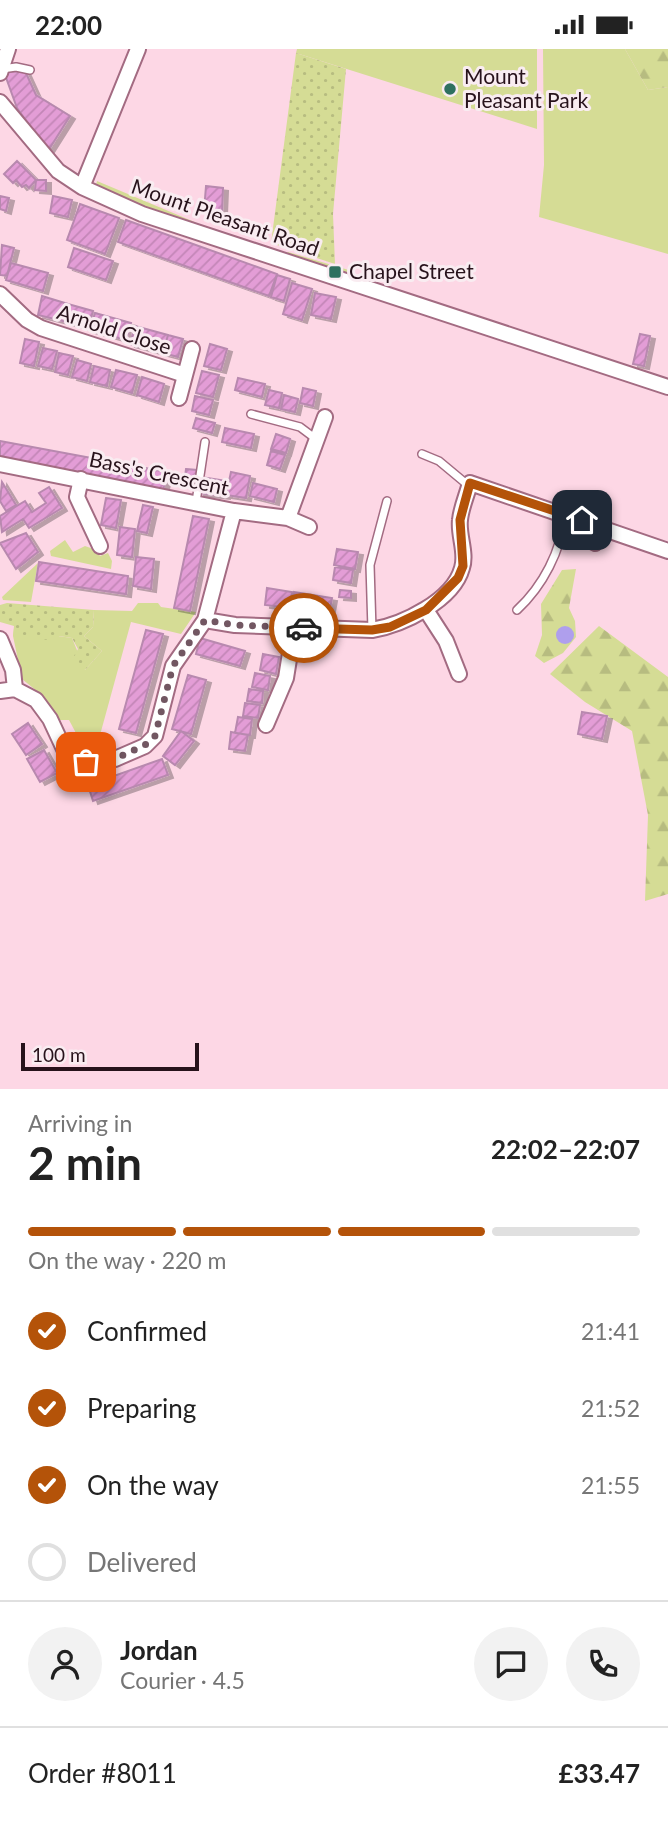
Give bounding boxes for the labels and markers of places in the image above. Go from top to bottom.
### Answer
place label: Mount Pleasant Park [464,63,588,112]
marker: Mount Pleasant Park [442,81,458,97]
place label: Chapel Street [349,258,474,283]
marker: Chapel Street [327,264,343,280]
pin [552,490,612,550]
pin [56,732,116,792]

